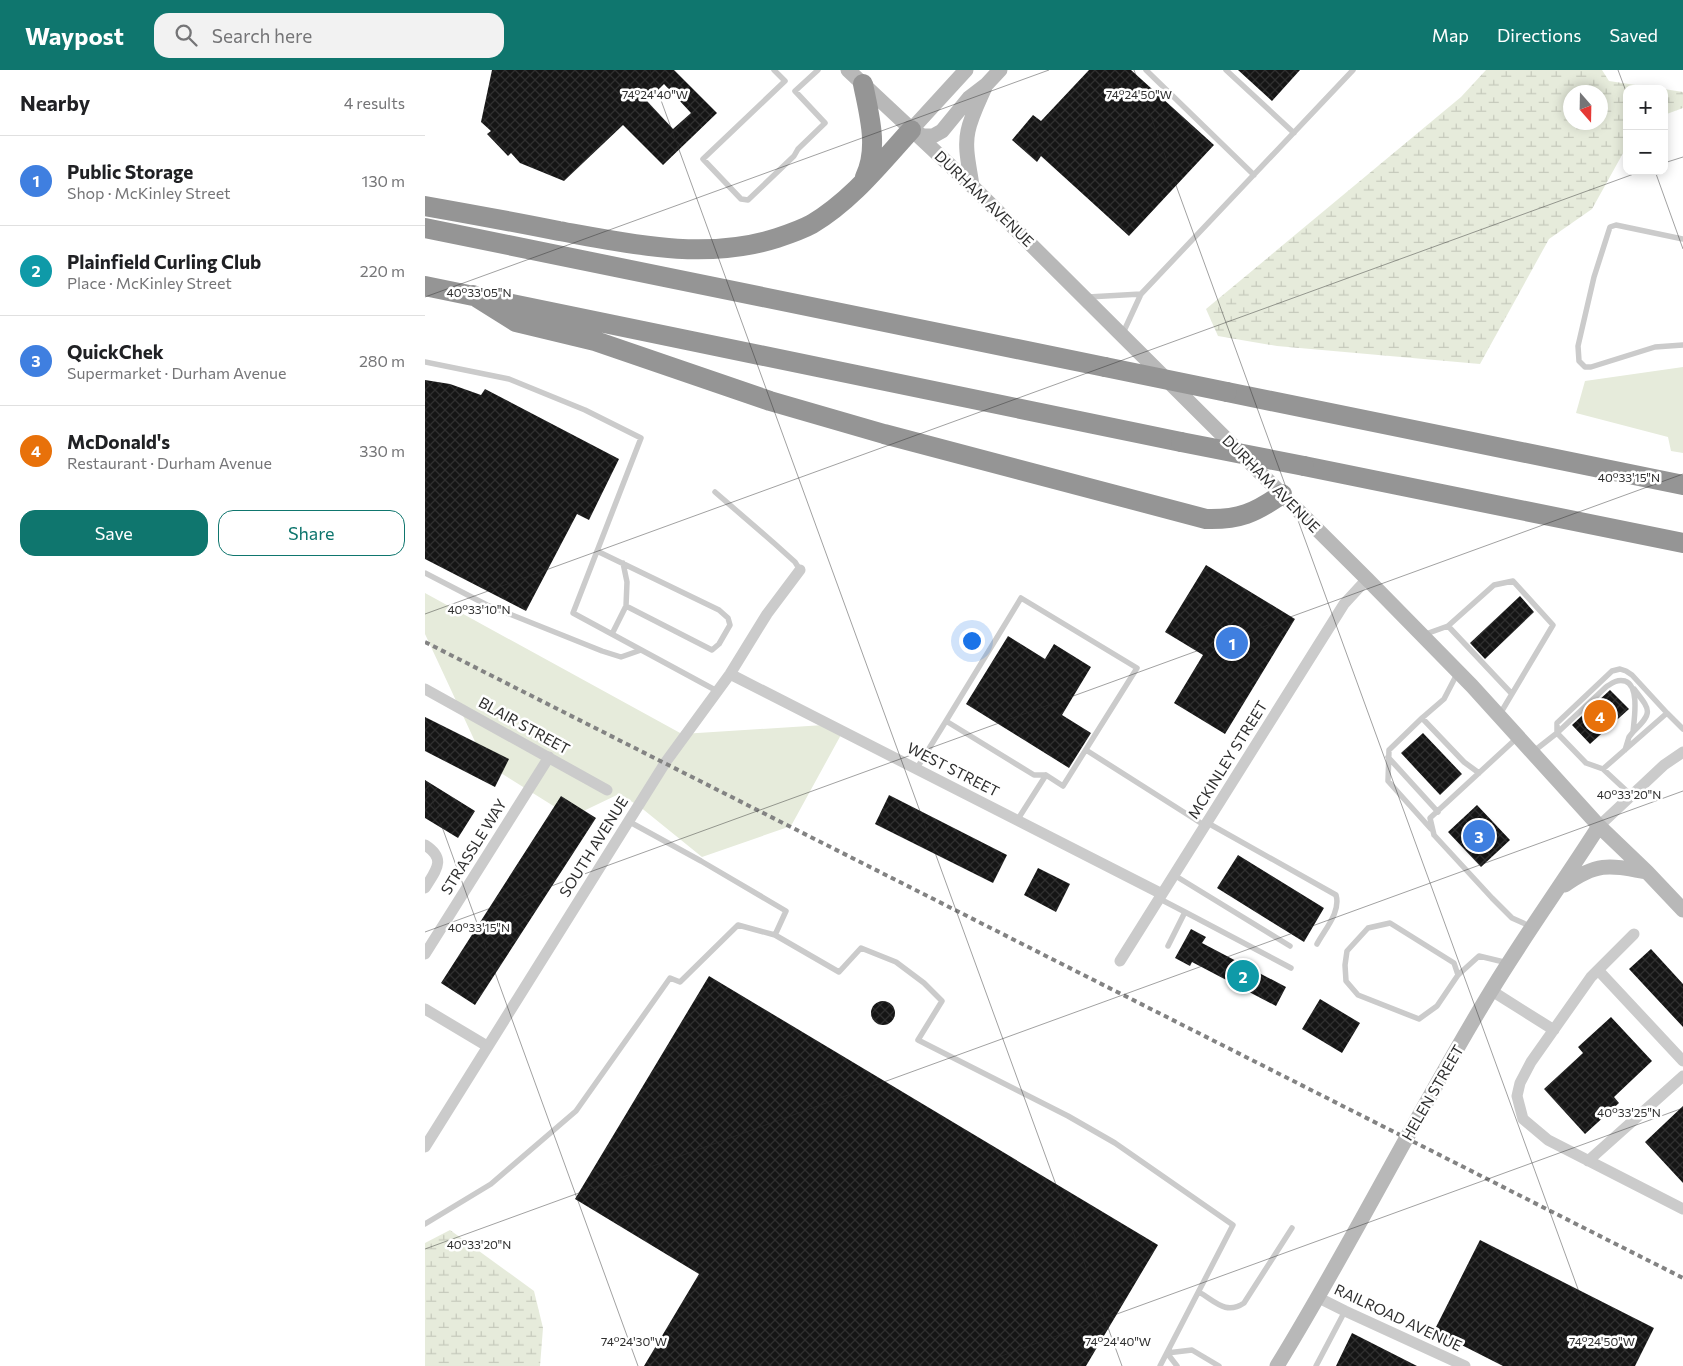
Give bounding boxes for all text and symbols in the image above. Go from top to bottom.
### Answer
search box [154,13,504,58]
text: Waypost [25,21,124,50]
icon: search [172,21,200,49]
text: Search here [212,24,312,47]
text: Map [1432,24,1469,46]
text: Directions [1497,24,1581,46]
text: Saved [1609,24,1658,46]
north arrow [1563,85,1608,130]
map controls [1623,85,1668,175]
button: + [1623,85,1668,130]
text: 74°24'40"W [622,87,688,101]
text: 74°24'50"W [1106,87,1172,101]
text: Nearby [20,90,90,115]
text: 4 results [344,93,405,112]
button: − [1623,130,1668,175]
street label: DURHAM AVENUE [932,146,1038,250]
text: Public Storage [67,160,193,183]
text: 1 [32,171,40,190]
text: 130 m [362,171,405,190]
text: Shop · McKinley Street [67,183,231,202]
text: Plainfield Curling Club [67,250,261,273]
text: 2 [31,261,41,280]
text: 220 m [360,261,405,280]
text: Place · McKinley Street [67,273,232,292]
text: 40°33'05"N [447,285,511,299]
text: QuickChek [67,340,164,363]
text: 3 [31,351,41,370]
text: 280 m [359,351,405,370]
text: Supermarket · Durham Avenue [67,363,286,382]
text: McDonald's [67,430,170,453]
street label: DURHAM AVENUE [1219,431,1324,536]
text: 4 [31,441,41,460]
text: 330 m [359,441,405,460]
text: Restaurant · Durham Avenue [67,453,272,472]
text: 40°33'15"N [1598,470,1660,484]
button: Save [20,510,208,556]
button: Share [218,510,405,556]
text: 40°33'10"N [447,602,511,616]
pin: 1 [1216,624,1248,662]
your location [959,628,985,654]
street label: BLAIR STREET [476,693,574,758]
street label: MCKINLEY STREET [1184,697,1271,822]
pin: 4 [1584,697,1616,735]
street label: WEST STREET [904,738,1003,800]
text: 40°33'20"N [1597,787,1661,801]
street label: SOUTH AVENUE [555,793,631,900]
street label: STRASSLE WAY [436,795,510,898]
pin: 3 [1463,817,1495,855]
text: 40°33'15"N [448,920,510,934]
pin: 2 [1227,957,1259,995]
street label: HELEN STREET [1397,1041,1467,1144]
text: 40°33'25"N [1597,1105,1661,1119]
text: 40°33'20"N [447,1237,511,1251]
street label: RAILROAD AVENUE [1332,1280,1465,1355]
text: 74°24'30"W [601,1334,667,1348]
text: 74°24'40"W [1085,1334,1151,1348]
text: 74°24'50"W [1569,1334,1635,1348]

